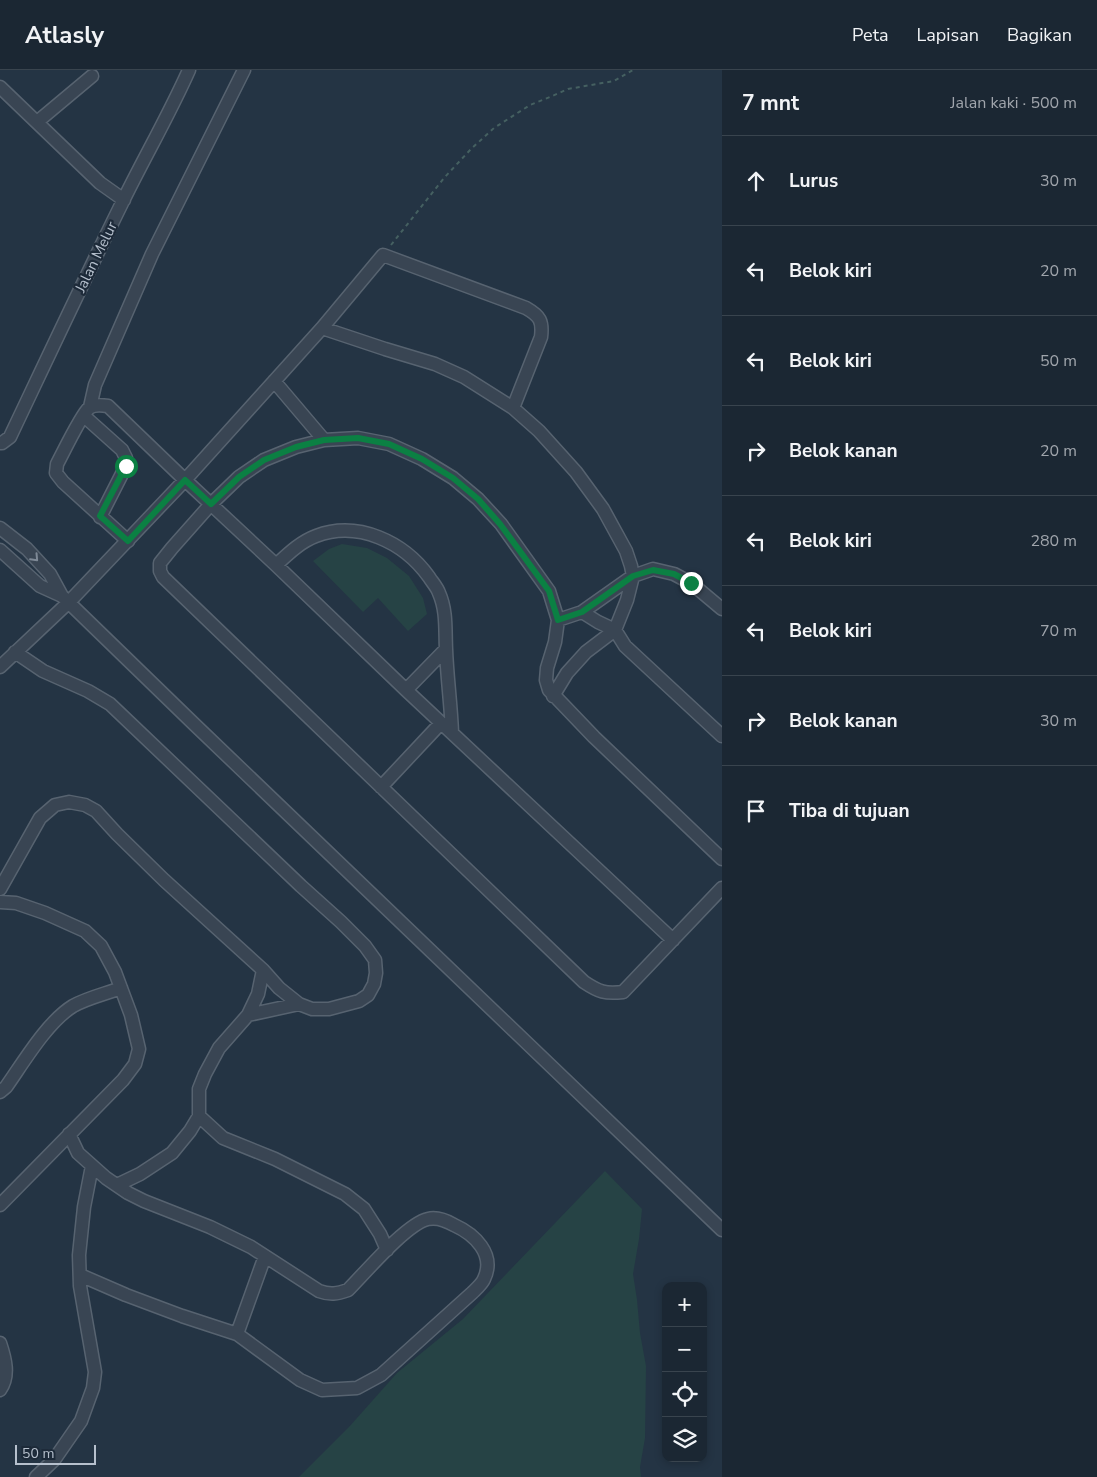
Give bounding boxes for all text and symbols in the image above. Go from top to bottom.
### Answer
text: Atlasly [25,19,104,51]
text: Peta [852,23,888,47]
text: Lapisan [916,23,979,47]
text: Bagikan [1007,23,1072,47]
text: 7 mnt [742,89,799,117]
text: Jalan kaki · 500 m [950,92,1077,114]
icon: ahead [742,167,770,195]
text: Lurus [789,168,838,194]
text: 30 m [1040,170,1077,192]
street label: Jalan Melur [70,218,122,297]
icon: left [742,257,770,285]
text: Belok kiri [789,258,872,284]
text: 20 m [1040,260,1077,282]
icon: left [742,347,770,375]
text: Belok kiri [789,348,872,374]
text: 50 m [1040,350,1077,372]
icon: right [742,437,770,465]
text: Belok kanan [789,438,898,464]
text: 20 m [1040,440,1077,462]
route start [115,455,138,478]
icon: left [742,527,770,555]
text: Belok kiri [789,528,872,554]
text: 280 m [1030,530,1077,552]
one-way arrow [29,552,38,561]
route end [680,572,703,595]
icon: left [742,617,770,645]
text: Belok kiri [789,618,872,644]
text: 70 m [1040,620,1077,642]
icon: right [742,707,770,735]
text: Belok kanan [789,708,898,734]
text: 30 m [1040,710,1077,732]
icon: arrive [742,797,770,825]
text: Tiba di tujuan [789,798,910,824]
map controls [662,1282,707,1462]
button: + [662,1282,707,1327]
button: − [662,1327,707,1372]
button: locate [662,1372,707,1417]
button: layers [662,1417,707,1462]
scale bar [15,1442,96,1465]
text: 50 m [22,1444,54,1463]

